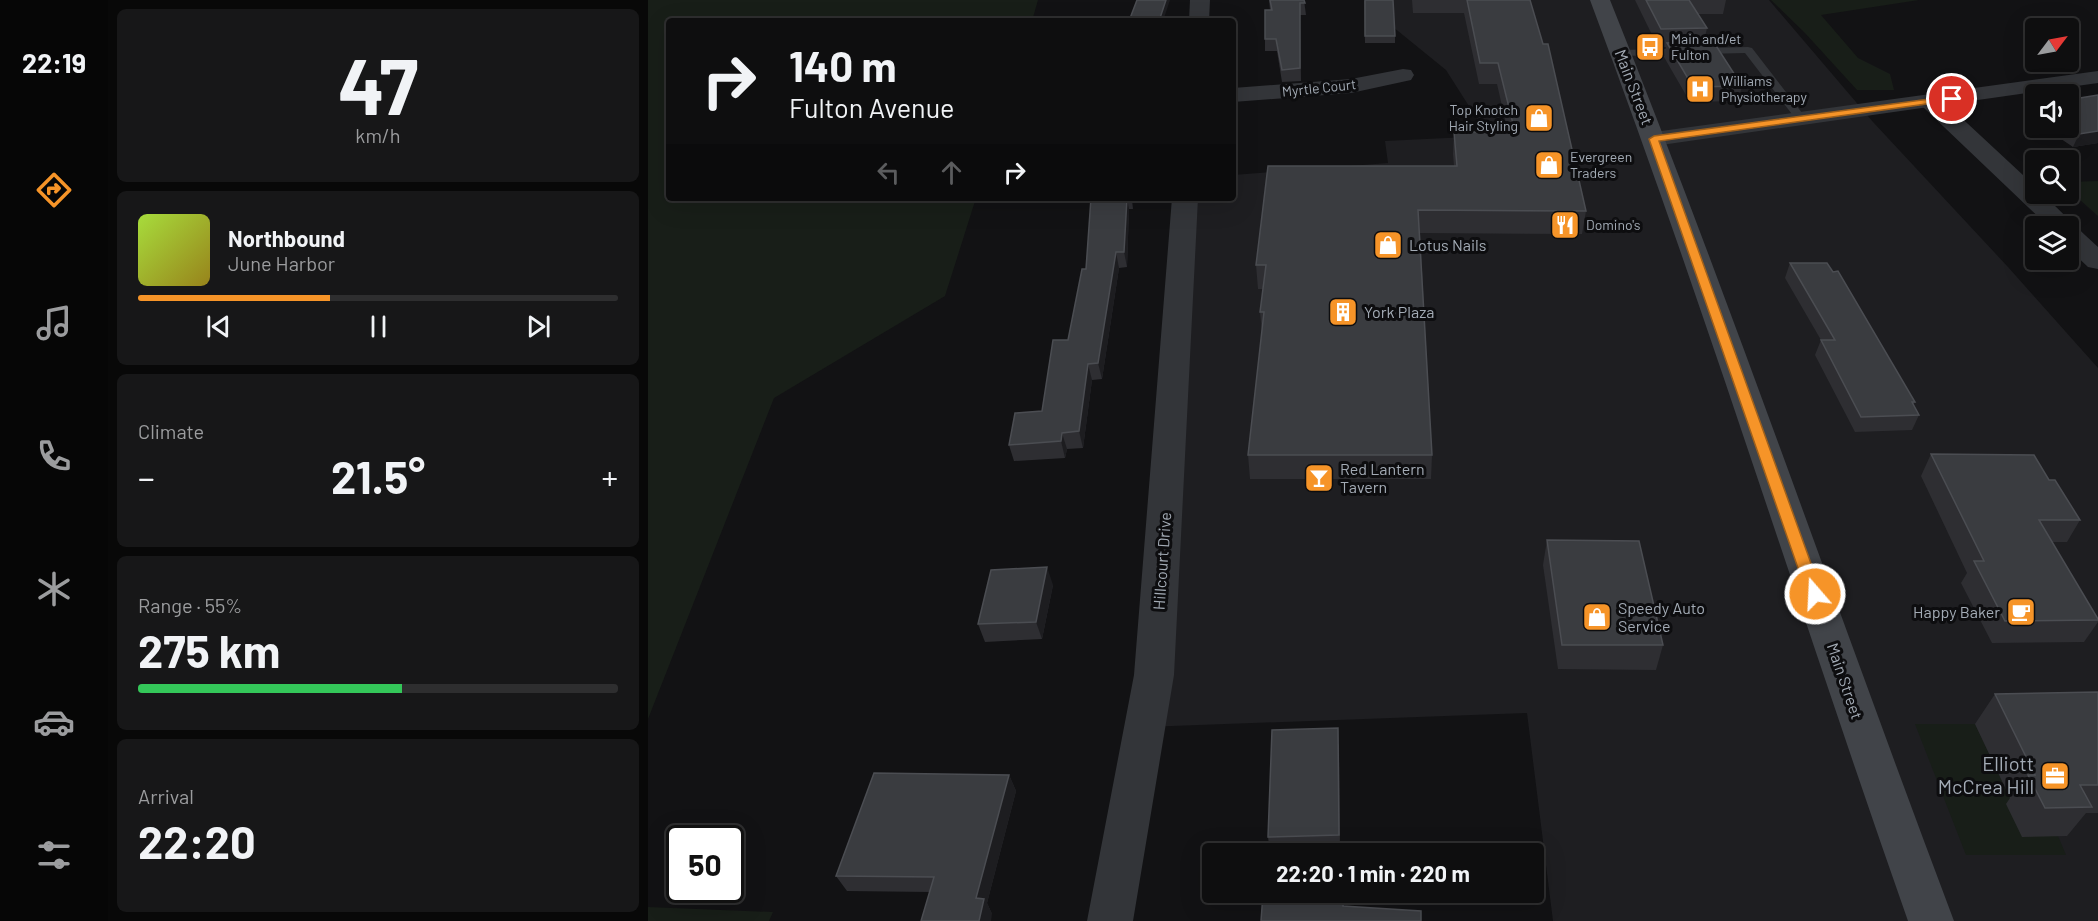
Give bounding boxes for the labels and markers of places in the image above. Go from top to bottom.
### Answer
place label: Main and/et Fulton [1671,30,1741,63]
bus stop icon: Main and/et Fulton [1634,31,1666,63]
place label: Williams Physiotherapy [1721,72,1807,105]
hospital icon: Williams Physiotherapy [1684,73,1716,105]
pin [1926,73,1977,124]
place label: Top Knotch Hair Styling [1449,101,1518,134]
shop icon: Top Knotch Hair Styling [1523,102,1555,134]
place label: Evergreen Traders [1570,148,1632,181]
shop icon: Evergreen Traders [1533,149,1565,181]
restaurant icon: Domino's [1549,209,1581,241]
place label: Domino's [1586,216,1641,233]
shop icon: Lotus Nails [1372,229,1404,261]
place label: Lotus Nails [1409,235,1486,254]
building icon: York Plaza [1327,296,1359,328]
place label: York Plaza [1364,302,1434,321]
place label: Red Lantern Tavern [1340,459,1425,496]
bar icon: Red Lantern Tavern [1303,462,1335,494]
cafe icon: Happy Baker [2005,596,2037,628]
place label: Speedy Auto Service [1618,598,1705,635]
shop icon: Speedy Auto Service [1581,601,1613,633]
place label: Happy Baker [1913,602,2000,621]
place label: Elliott McCrea Hill [1938,751,2034,798]
office icon: Elliott McCrea Hill [2039,760,2071,792]

